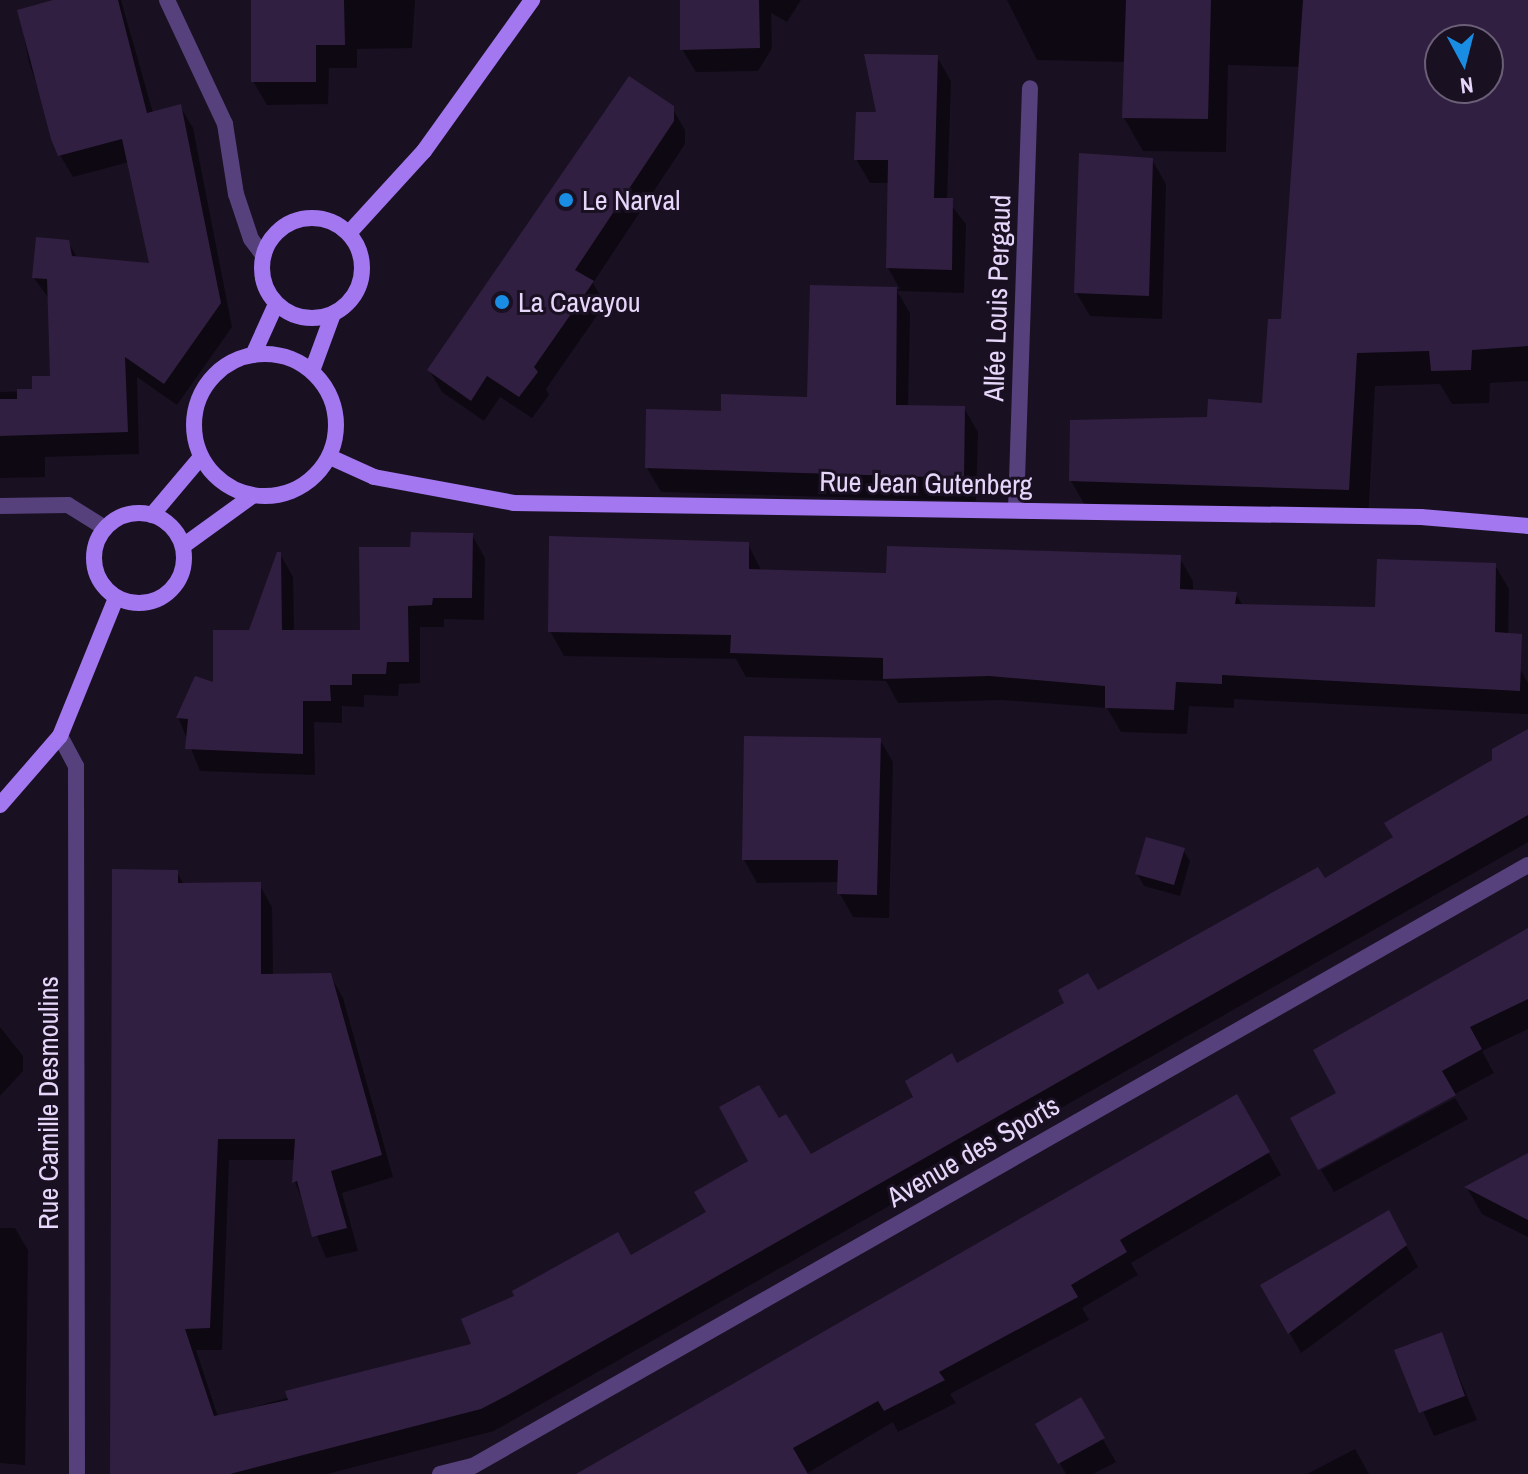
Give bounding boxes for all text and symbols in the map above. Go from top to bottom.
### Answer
north arrow [1424,24,1504,104]
text: N [1458,70,1475,102]
place label: Le Narval [582,183,680,217]
marker: Le Narval [557,191,575,209]
street label: Allée Louis Pergaud [977,194,1017,402]
place label: La Cavayou [518,285,641,319]
marker: La Cavayou [493,293,511,311]
street label: Rue Jean Gutenberg [819,464,1033,502]
street label: Rue Camille Desmoulins [31,976,65,1230]
street label: Avenue des Sports [881,1088,1065,1214]

